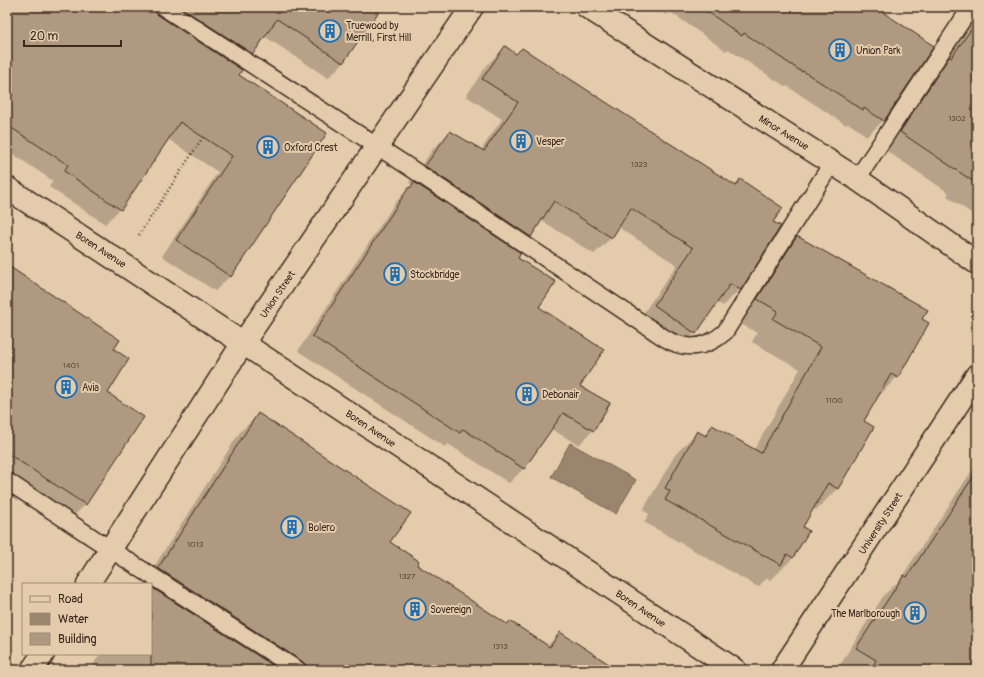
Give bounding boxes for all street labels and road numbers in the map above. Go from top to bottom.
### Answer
street label: Minor Avenue [756,113,811,153]
street label: Boren Avenue [73,229,128,271]
street label: Union Street [258,268,299,320]
street label: Boren Avenue [343,408,398,450]
street label: University Street [856,490,906,557]
street label: Boren Avenue [613,588,668,630]

